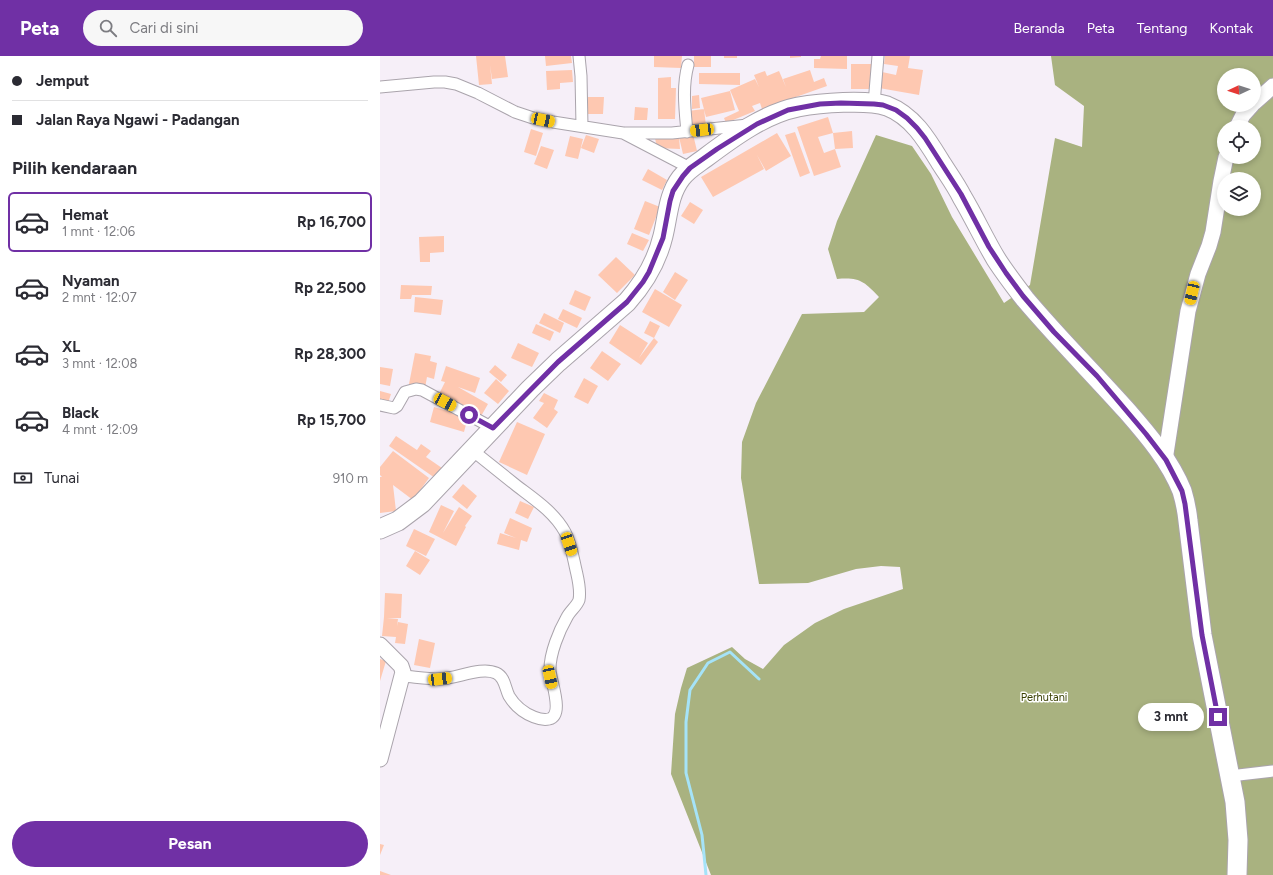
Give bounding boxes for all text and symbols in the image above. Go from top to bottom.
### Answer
search box [83,10,363,46]
text: Peta [20,17,59,40]
icon: search [97,17,119,39]
text: Cari di sini [129,19,198,37]
text: Beranda [1013,20,1065,37]
text: Peta [1087,20,1115,37]
text: Tentang [1137,20,1187,37]
text: Kontak [1209,20,1253,37]
north arrow [1217,68,1261,112]
map controls [1217,68,1261,216]
text: Jemput [36,72,89,90]
text: Jalan Raya Ngawi - Padangan [36,111,239,129]
car [530,112,556,128]
button: locate [1217,120,1261,164]
car [689,123,715,137]
text: Pilih kendaraan [12,157,137,179]
button: layers [1217,172,1261,216]
icon: car [14,204,50,240]
text: Hemat [62,206,109,224]
text: Rp 16,700 [297,213,366,231]
text: 1 mnt · 12:06 [62,224,135,239]
icon: car [14,270,50,306]
text: Nyaman [62,272,120,290]
text: Rp 22,500 [294,279,366,297]
car [1183,280,1201,306]
text: 2 mnt · 12:07 [62,290,137,305]
icon: car [14,336,50,372]
text: XL [62,338,80,356]
text: Rp 28,300 [294,345,366,363]
text: 3 mnt · 12:08 [62,356,137,371]
car [432,391,458,413]
icon: car [14,402,50,438]
text: Black [62,404,99,422]
route start [460,406,478,424]
text: Rp 15,700 [297,411,366,429]
text: 4 mnt · 12:09 [62,422,138,437]
icon: cash [12,467,34,489]
text: Tunai [44,469,79,487]
text: 910 m [333,471,368,486]
car [559,531,579,557]
car [542,664,558,690]
car [427,672,453,686]
park label: Perhutani [1021,691,1067,704]
callout: 3 mnt [1138,703,1204,731]
route end [1209,708,1227,726]
text: 3 mnt [1154,709,1188,724]
button: Pesan [12,821,368,867]

